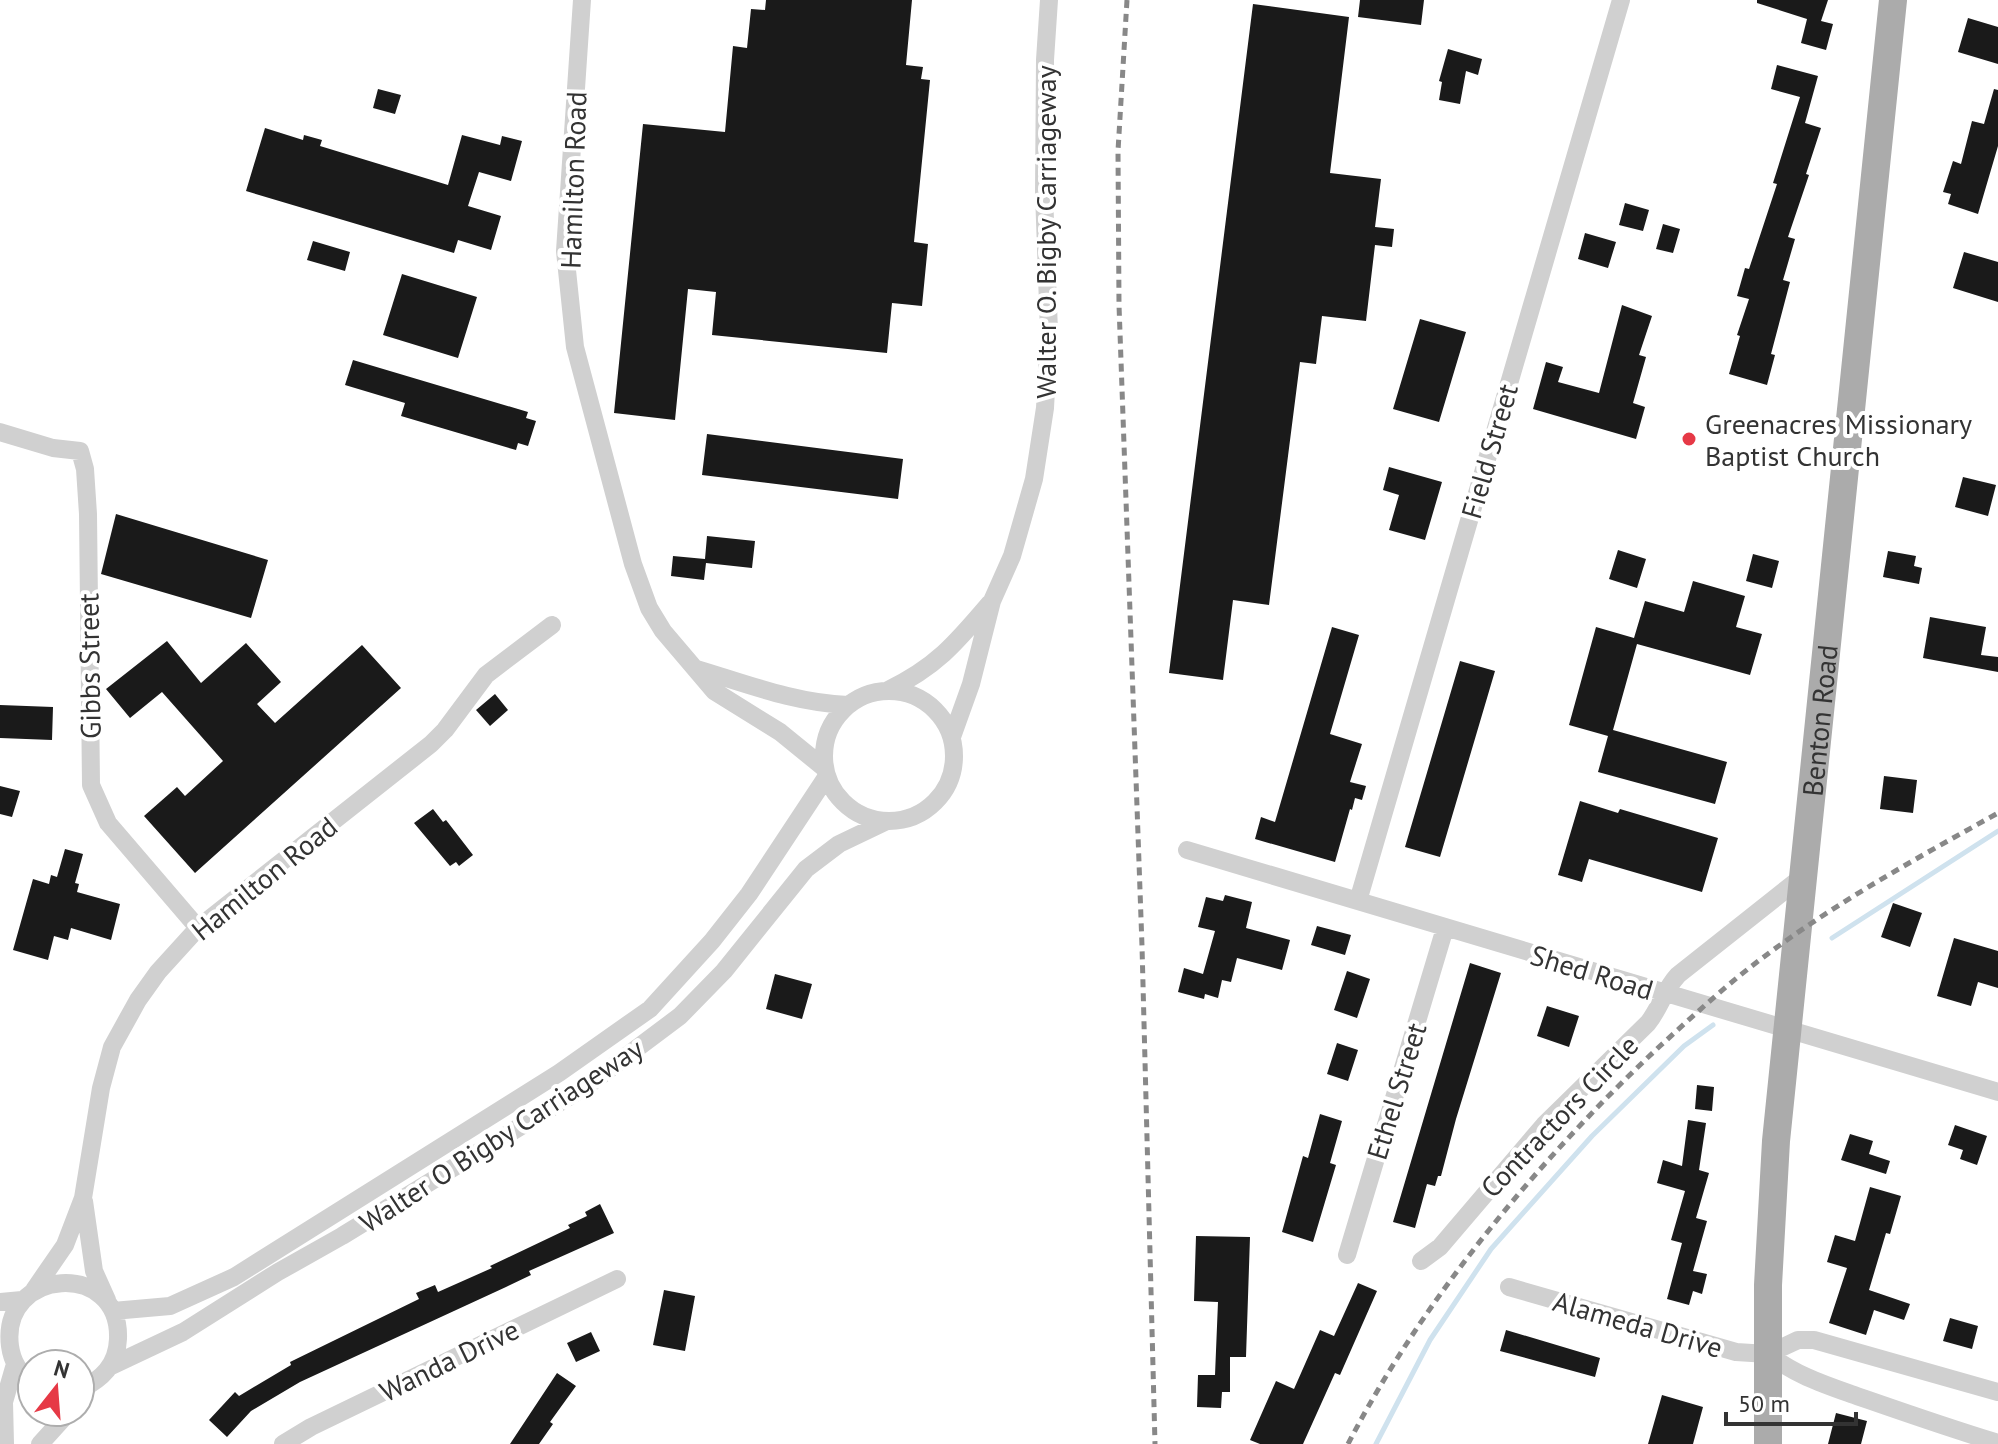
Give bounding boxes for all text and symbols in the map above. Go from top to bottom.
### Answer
street label: Walter O. Bigby Carriageway [1027,65,1064,399]
street label: Hamilton Road [551,91,595,269]
street label: Field Street [1452,379,1526,523]
place label: Greenacres Missionary Baptist Church [1705,405,1972,474]
marker: Greenacres Missionary Baptist Church [1680,430,1698,448]
street label: Gibbs Street [69,592,109,739]
street label: Benton Road [1793,643,1845,798]
street label: Hamilton Road [183,808,345,948]
street label: Shed Road [1526,936,1658,1008]
street label: Ethel Street [1358,1018,1434,1164]
street label: Contractors Circle [1472,1027,1646,1205]
street label: Walter O Bigby Carriageway [352,1029,650,1241]
street label: Alameda Drive [1549,1282,1727,1366]
street label: Wanda Drive [373,1310,525,1410]
north arrow [16,1348,96,1428]
text: N [51,1353,73,1384]
scale bar [1726,1376,1856,1426]
text: 50 m [1738,1388,1790,1419]

